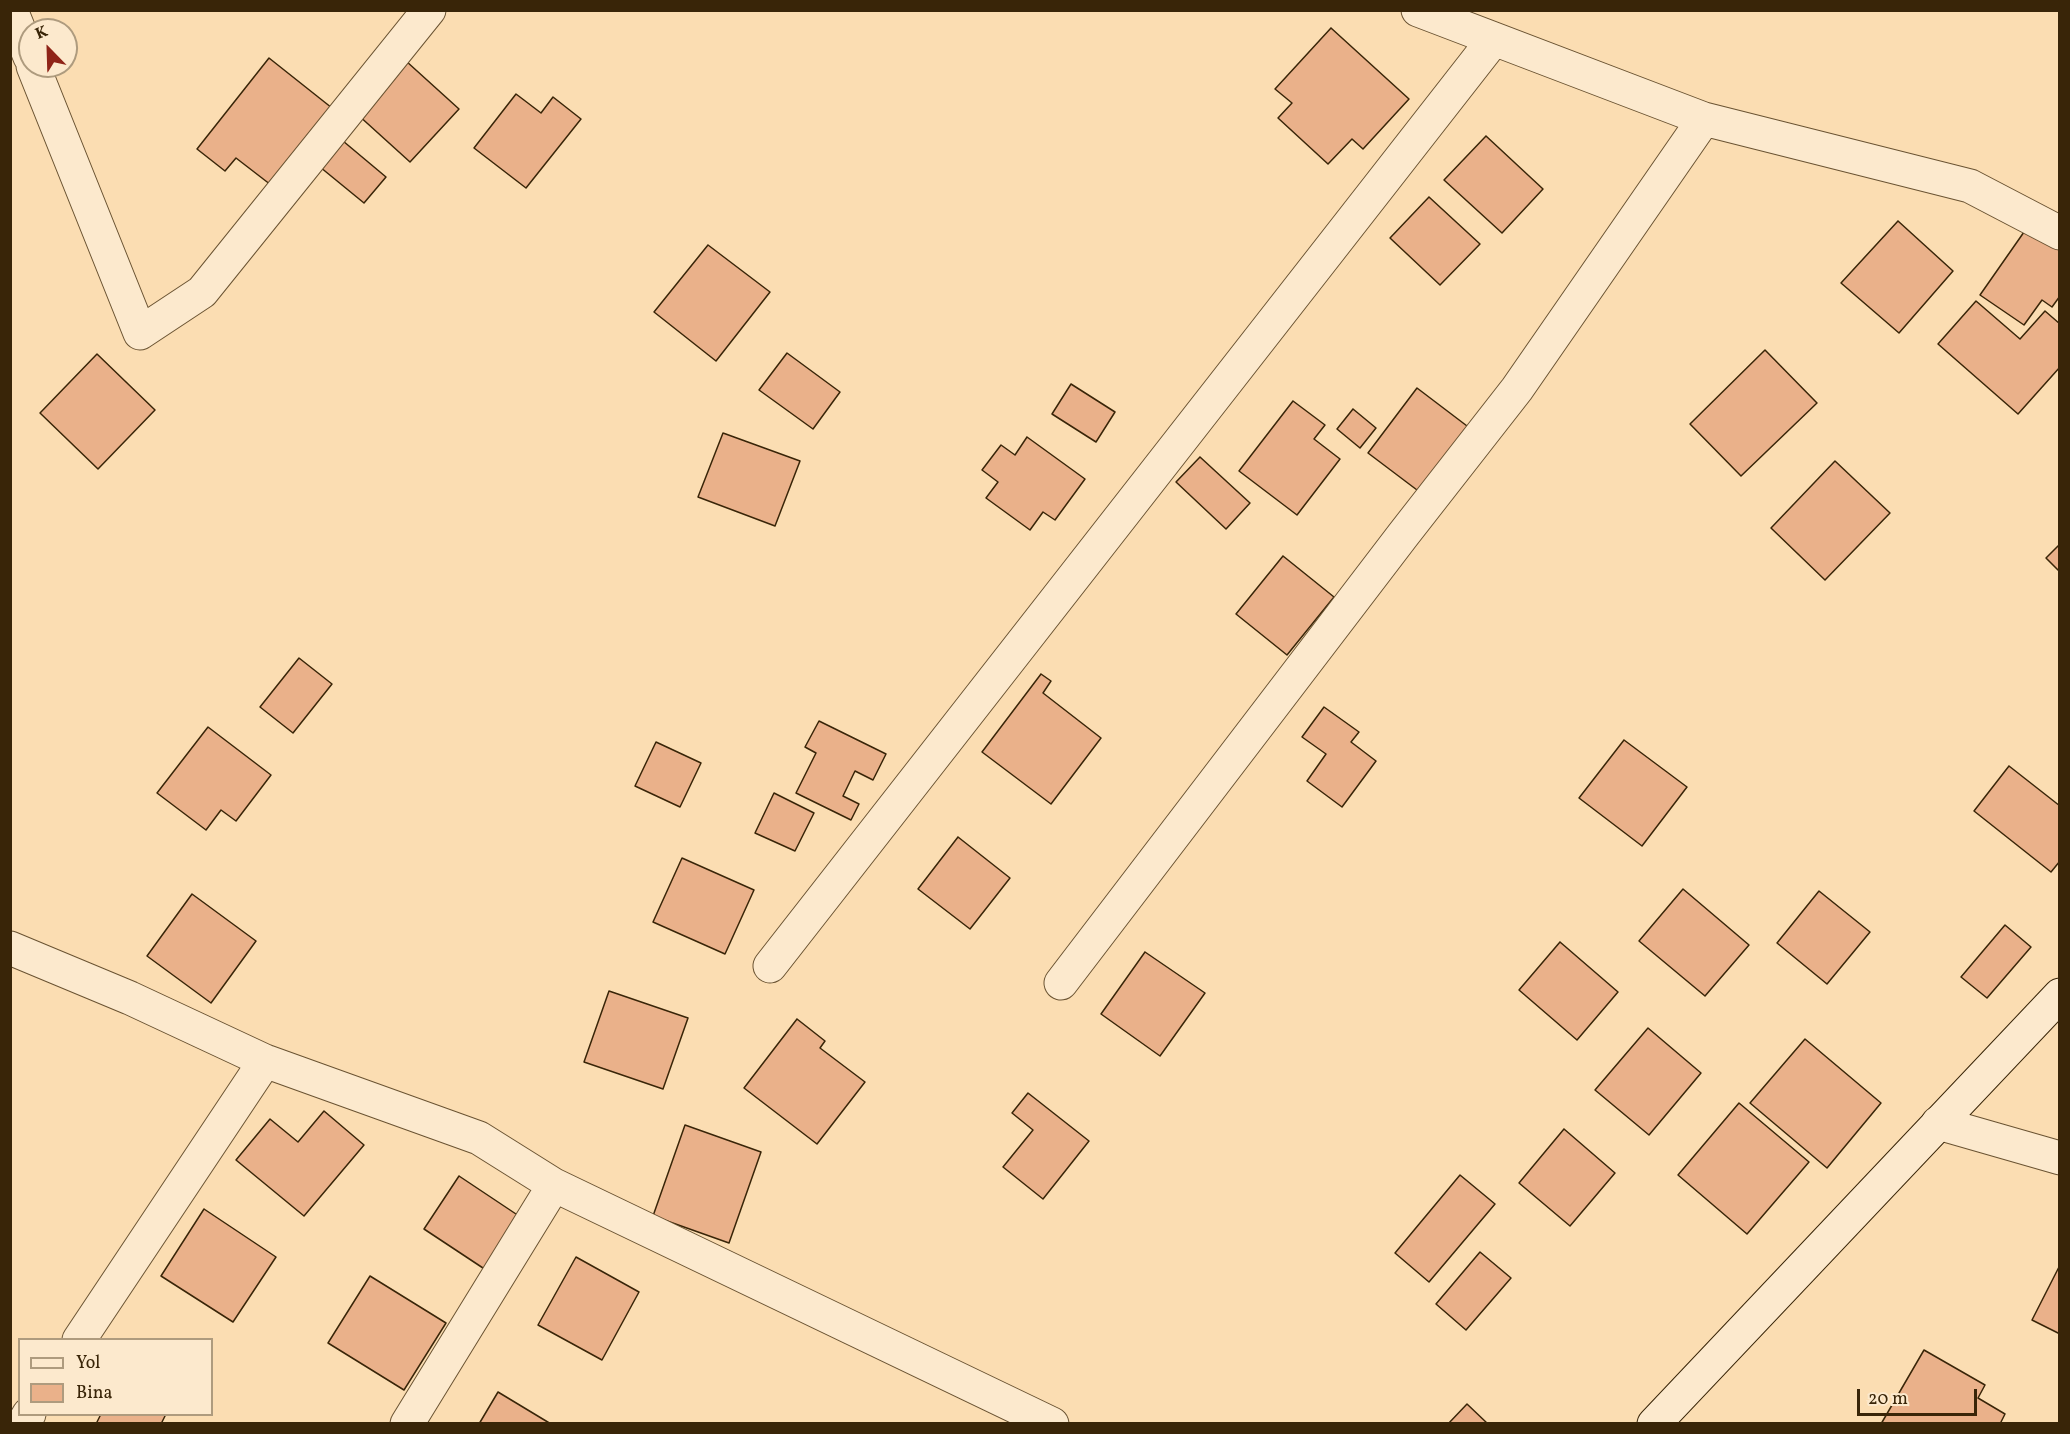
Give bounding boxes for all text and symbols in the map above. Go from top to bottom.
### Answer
north arrow [18,18,78,78]
text: K [32,21,51,46]
legend [18,1338,213,1416]
text: Yol [76,1351,101,1376]
scale bar [1860,1377,1980,1415]
text: Bina [76,1381,112,1406]
text: 20 m [1868,1387,1908,1412]

